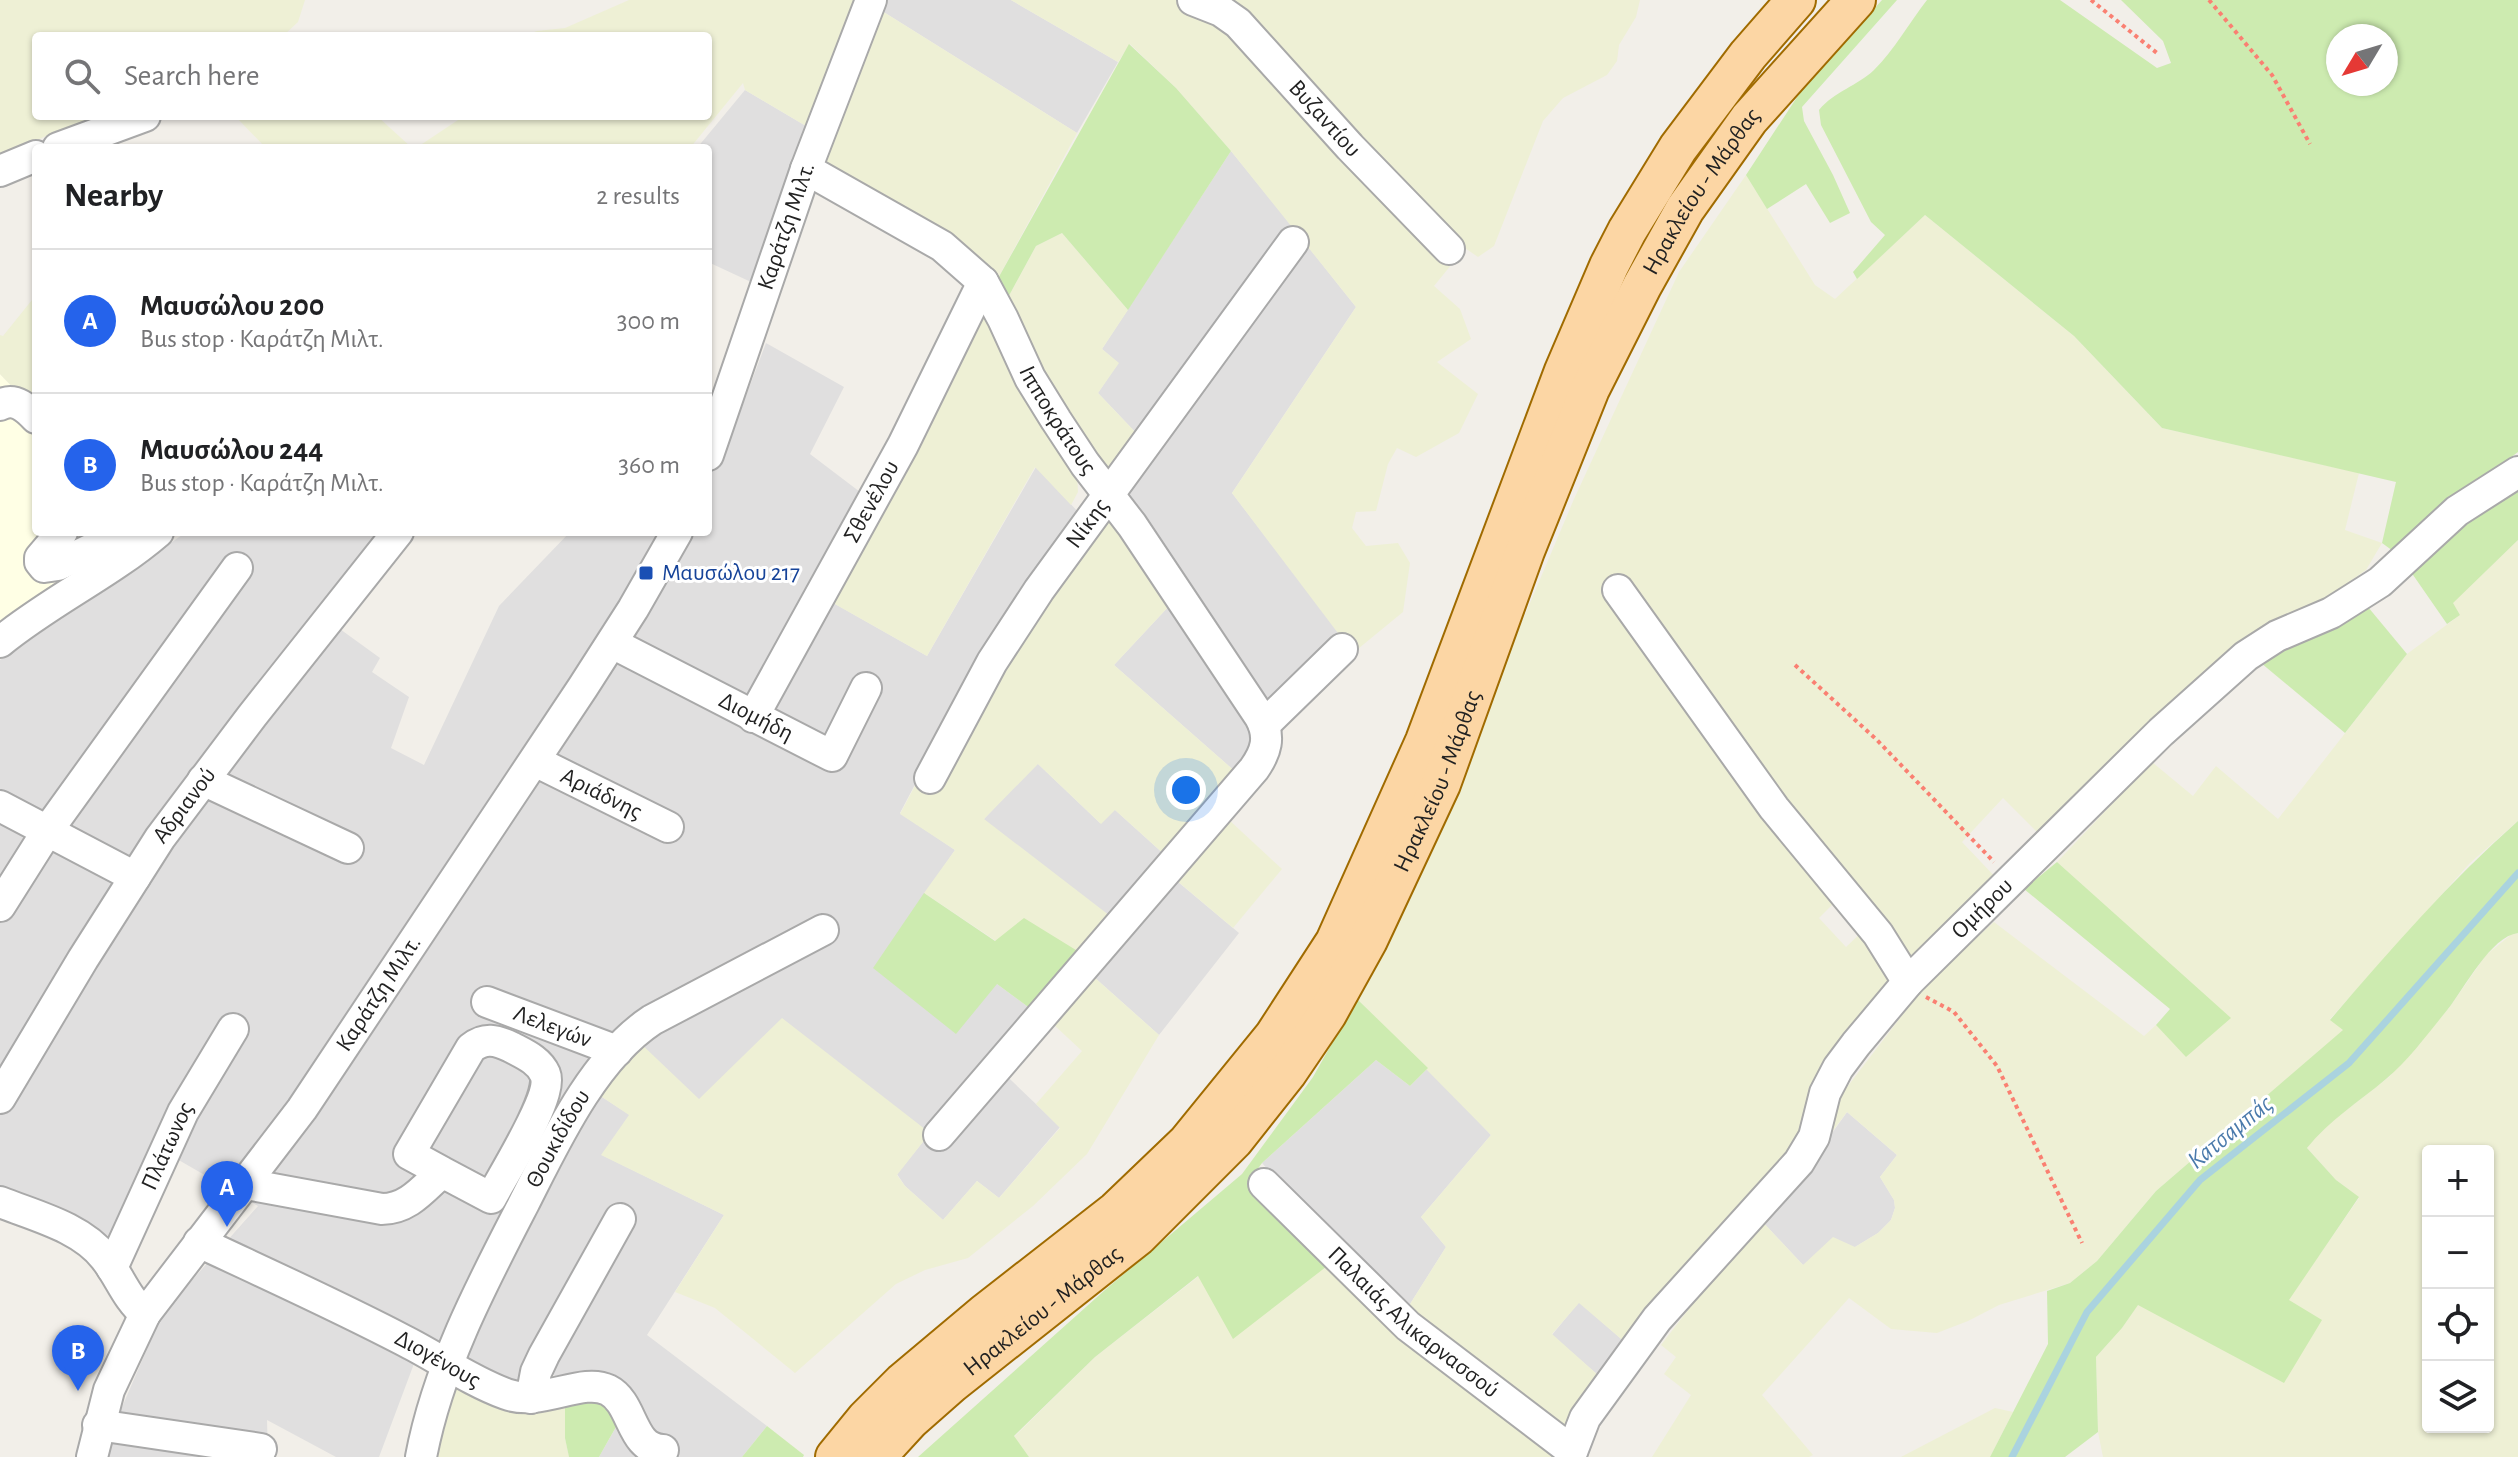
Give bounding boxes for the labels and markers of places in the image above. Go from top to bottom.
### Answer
place label: Μαυσώλου 217 [662,561,800,585]
marker: Μαυσώλου 217 [637,564,655,582]
pin: A [201,1161,253,1227]
pin: B [52,1325,104,1391]

